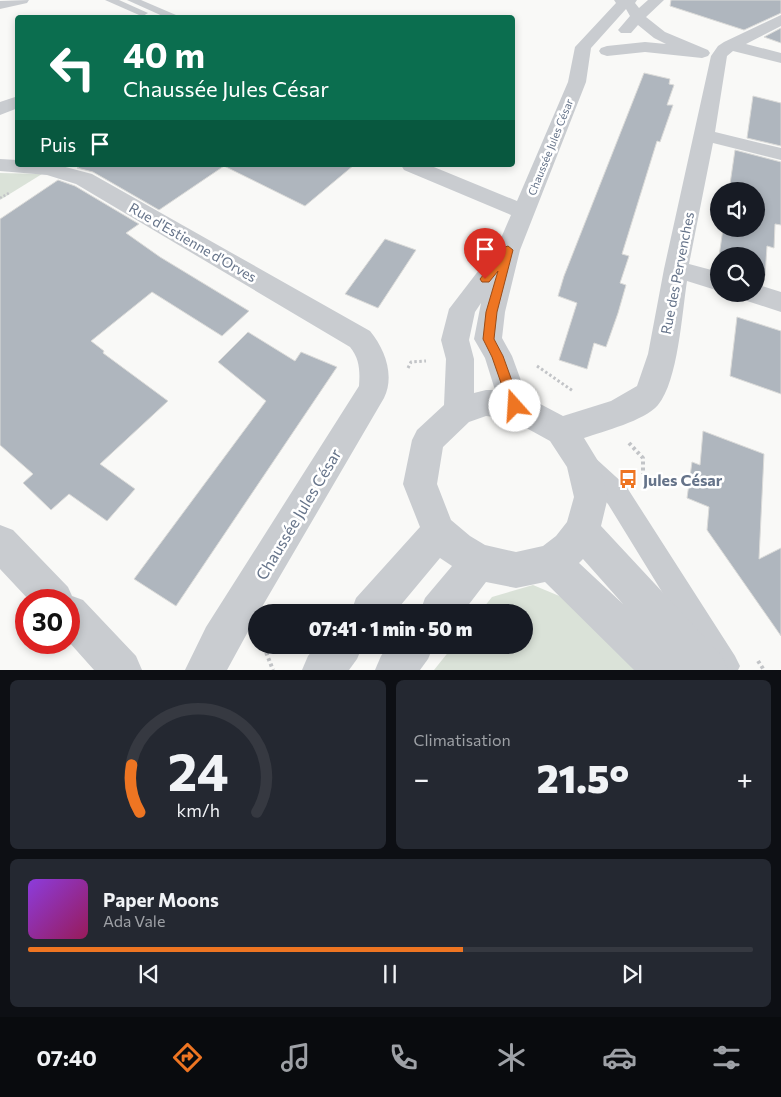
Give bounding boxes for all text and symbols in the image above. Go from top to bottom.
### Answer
text: 40 m [123,32,205,75]
icon: left [40,35,105,100]
text: Chaussée Jules César [123,75,329,102]
street label: Chaussée Jules César [525,96,576,198]
icon: arrive [86,130,114,158]
text: Puis [40,133,76,156]
map controls [710,182,765,302]
button: sound [710,182,765,237]
street label: Rue d'Estienne d'Orves [126,199,260,285]
street label: Rue des Pervenches [657,210,697,336]
pin [464,228,506,279]
icon: arrive [471,235,499,263]
button: search [710,247,765,302]
position arrow [488,379,540,431]
street label: Chaussée Jules César [251,444,345,583]
bus stop icon: Jules César [617,468,639,490]
place label: Jules César [643,470,723,489]
speed limit sign: 30 [15,589,80,654]
text: 07:41 · 1 min · 50 m [309,617,472,640]
text: Climatisation [414,730,511,749]
text: 24 [167,738,228,802]
text: 21.5° [537,754,629,801]
text: − [414,761,429,795]
text: + [737,761,753,795]
text: km/h [176,799,219,821]
text: Paper Moons [103,888,219,911]
text: Ada Vale [103,911,165,930]
icon: previous [135,960,163,988]
icon: pause [376,960,404,988]
icon: next [618,960,646,988]
icon: directions [170,1040,205,1075]
icon: music [278,1040,313,1075]
icon: phone [386,1040,421,1075]
icon: climate [494,1040,529,1075]
icon: car [602,1040,637,1075]
icon: filters [709,1040,744,1075]
text: 07:40 [36,1044,97,1071]

